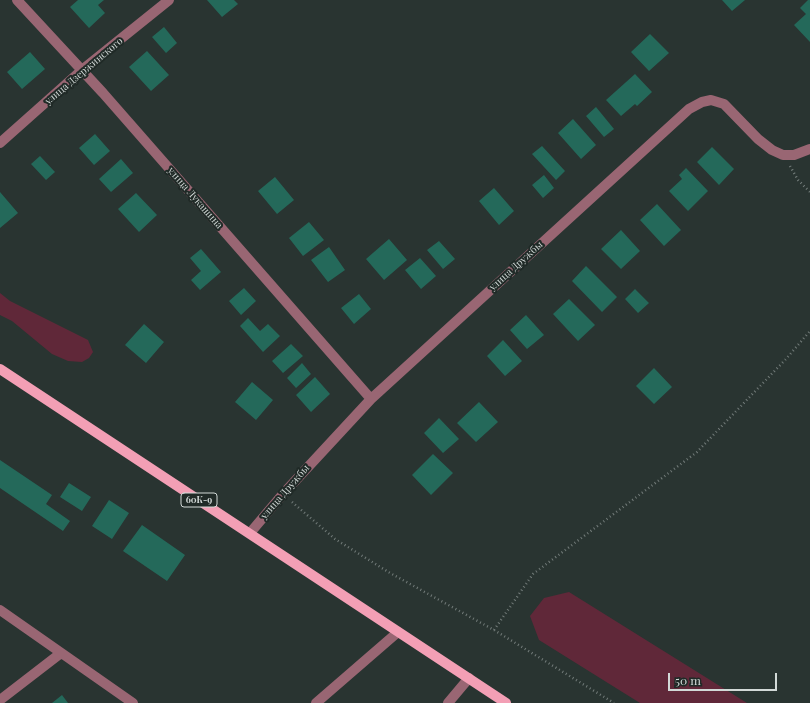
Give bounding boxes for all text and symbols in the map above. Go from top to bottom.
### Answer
street label: улица Дзержинского [43,35,125,107]
street label: улица Лукашина [165,165,225,231]
street label: улица Дружбы [487,239,545,293]
street label: улица Дружбы [258,462,312,522]
road number: 60К-9 [181,493,217,507]
scale bar [670,665,779,691]
text: 50 m [675,672,701,688]

